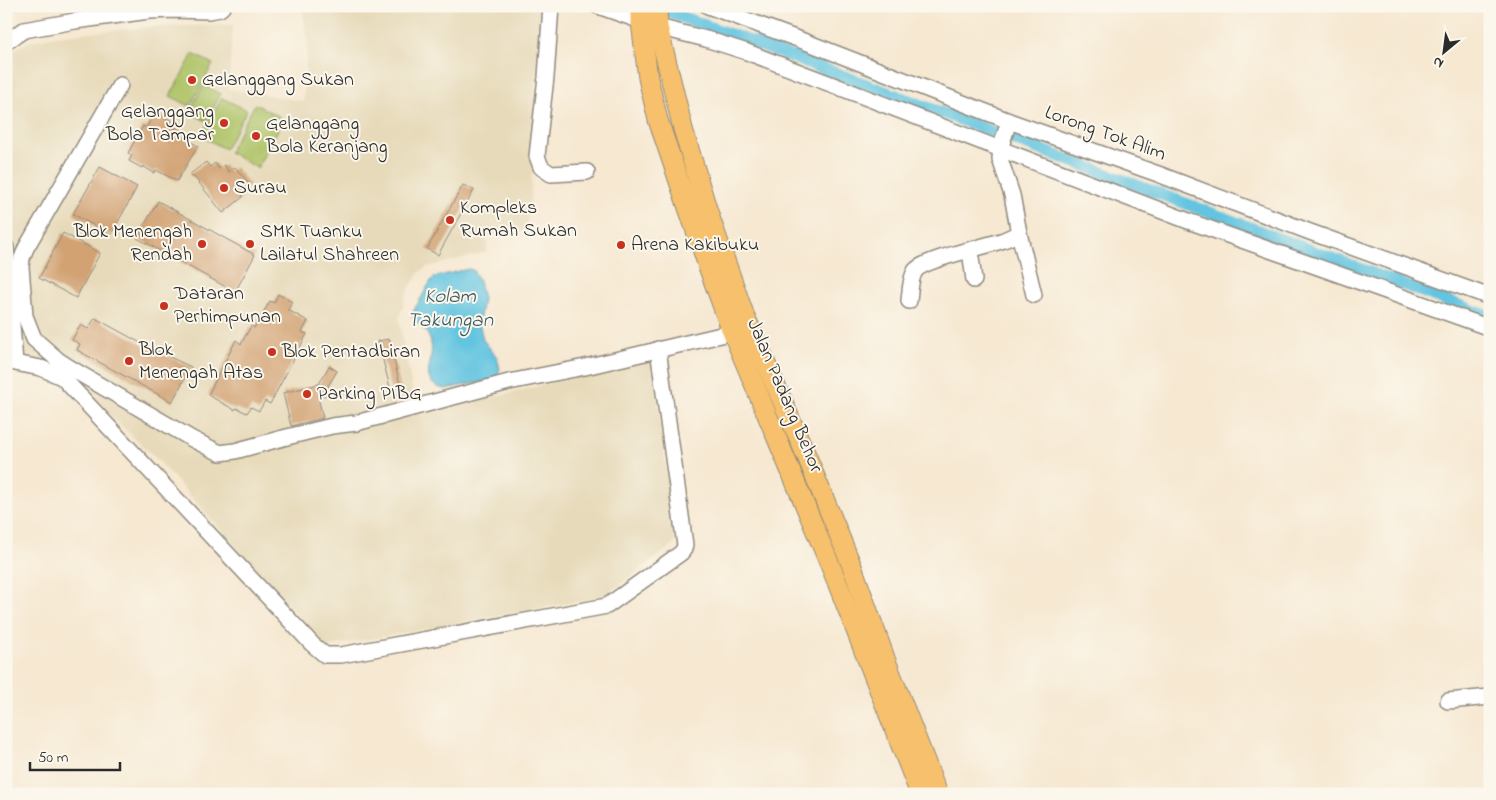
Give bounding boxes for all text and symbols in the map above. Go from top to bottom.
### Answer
north arrow [1418,28,1468,78]
text: N [1429,51,1448,74]
place label: Gelanggang Sukan [202,66,354,96]
marker: Gelanggang Sukan [186,74,198,86]
place label: Gelanggang Bola Tampar [105,98,215,150]
street label: Lorong Tok Alim [1040,99,1170,170]
place label: Gelanggang Bola Keranjang [265,110,388,163]
marker: Gelanggang Bola Tampar [218,117,230,129]
marker: Gelanggang Bola Keranjang [250,130,262,142]
place label: Surau [234,174,287,203]
marker: Surau [218,182,230,194]
place label: Kompleks Rumah Sukan [460,194,577,246]
marker: Kompleks Rumah Sukan [444,214,456,226]
place label: Blok Menengah Rendah [73,218,192,270]
place label: SMK Tuanku Lailatul Shahreen [260,218,399,270]
place label: Arena Kakibuku [631,231,759,260]
marker: Blok Menengah Rendah [196,238,208,250]
marker: SMK Tuanku Lailatul Shahreen [244,238,256,250]
marker: Arena Kakibuku [615,239,627,251]
place label: Dataran Perhimpunan [173,280,281,332]
water label: Kolam Takungan [407,282,494,337]
marker: Dataran Perhimpunan [158,300,170,312]
street label: Jalan Padang Behor [737,314,830,479]
place label: Blok Menengah Atas [138,336,263,389]
place label: Blok Pentadbiran [281,338,420,367]
marker: Blok Pentadbiran [266,346,278,358]
marker: Blok Menengah Atas [123,355,135,367]
place label: Parking PIBG [317,380,422,410]
marker: Parking PIBG [301,388,313,400]
scale bar [30,740,120,772]
text: 50 m [38,747,69,769]

